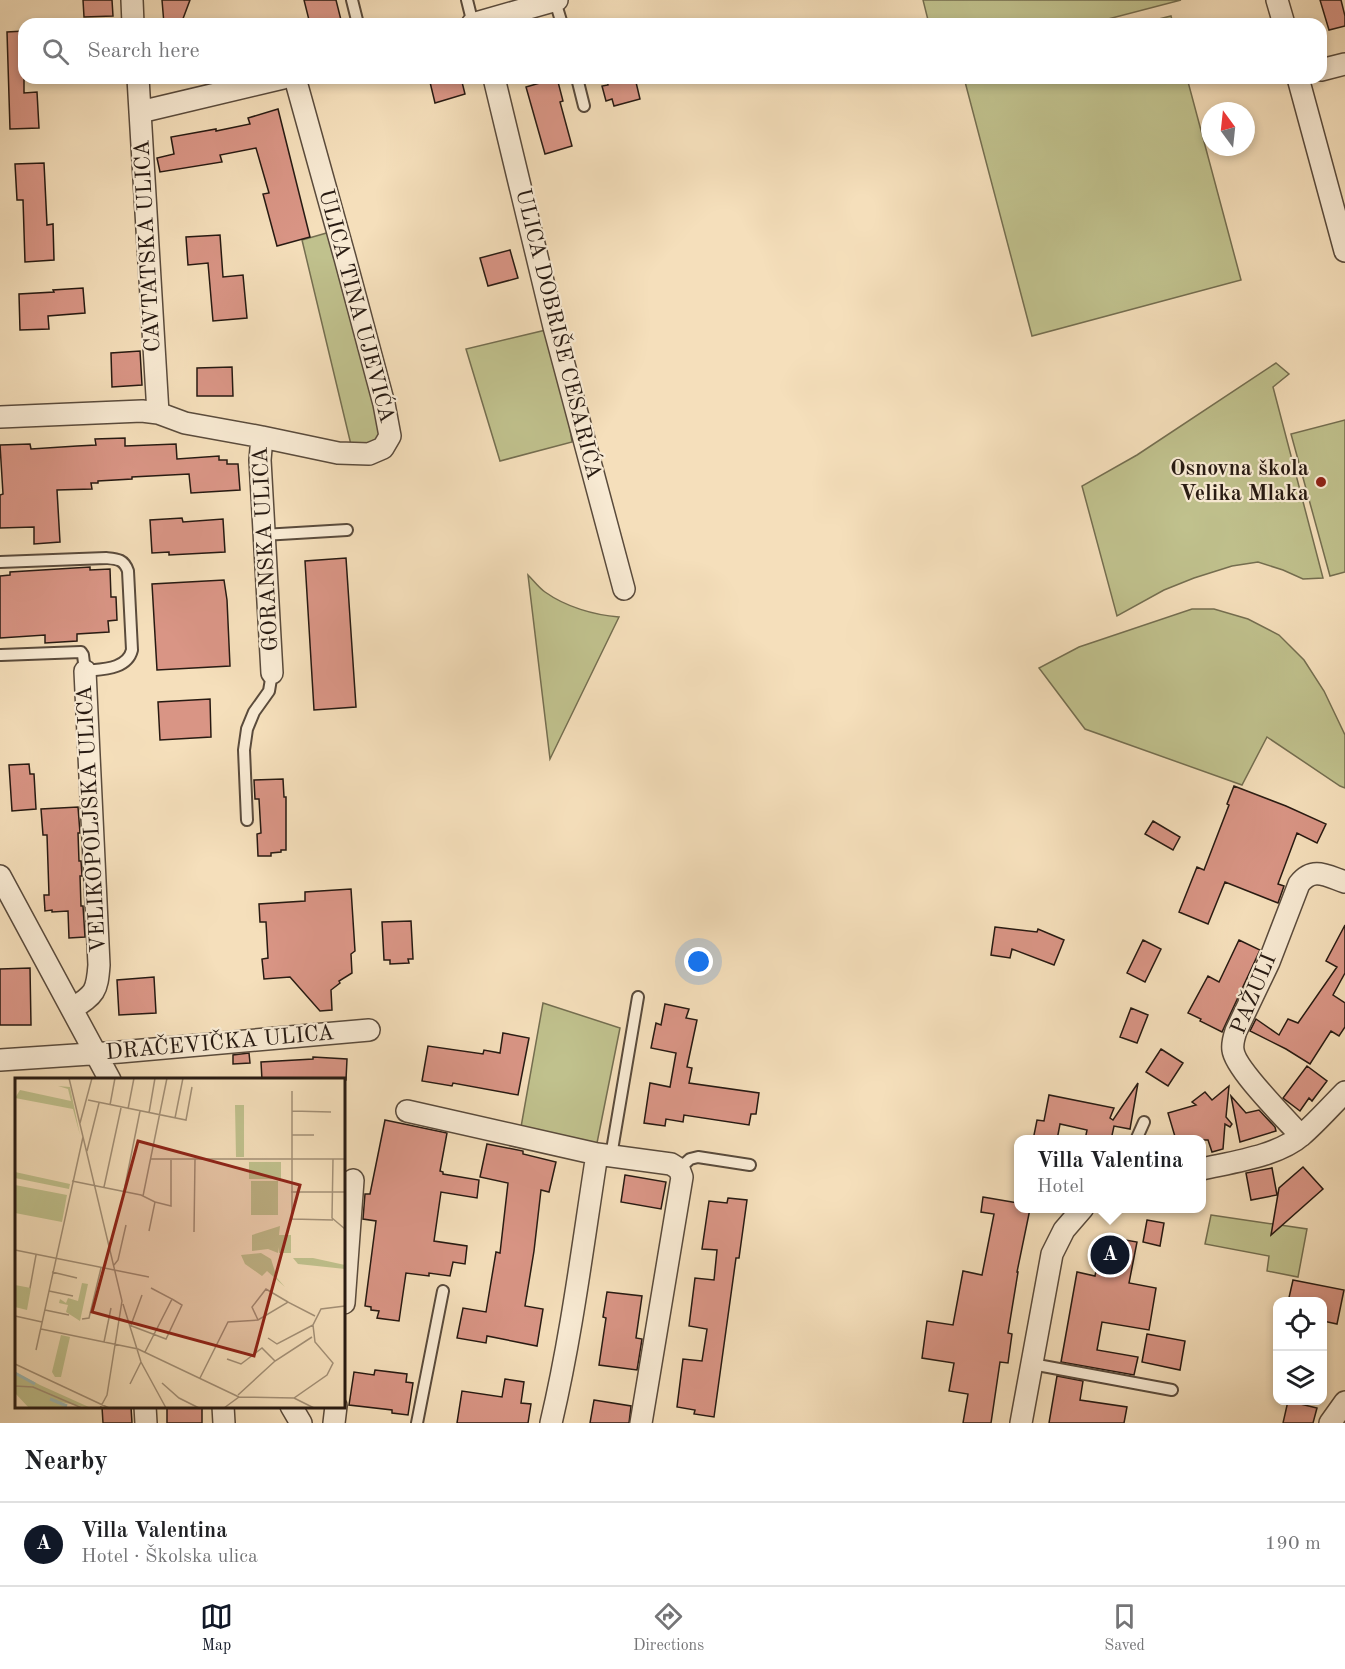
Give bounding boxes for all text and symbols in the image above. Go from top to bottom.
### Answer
search box [18,18,1327,84]
icon: search [39,35,72,68]
text: Search here [87,40,200,62]
north arrow [1201,102,1255,156]
street label: CAVTATSKA ULICA [131,139,165,353]
street label: ULICA DOBRIŠE CESARIĆA [511,185,609,482]
street label: ULICA TINA UJEVIĆA [314,186,402,425]
street label: GORANSKA ULICA [250,446,282,652]
place label: Osnovna škola Velika Mlaka [1170,458,1309,505]
marker: Osnovna škola Velika Mlaka [1314,475,1328,489]
street label: VELIKOPOLJSKA ULICA [74,684,110,953]
your location [684,947,713,976]
street label: PAŽULI [1224,949,1281,1037]
street label: DRAČEVIČKA ULICA [104,1019,335,1064]
inset map [15,1078,345,1408]
popup [1014,1135,1206,1213]
text: Villa Valentina [1037,1150,1183,1172]
text: Hotel [1037,1177,1084,1197]
pin: A [1090,1232,1130,1278]
map controls [1273,1297,1327,1405]
button: locate [1273,1297,1327,1351]
button: layers [1273,1351,1327,1405]
text: Nearby [24,1449,108,1475]
text: Villa Valentina [81,1520,227,1542]
text: A [36,1534,51,1554]
text: 190 m [1265,1534,1321,1554]
text: Hotel · Školska ulica [81,1547,258,1567]
tab: Map [200,1600,233,1656]
tab: Directions [633,1600,704,1656]
tab: Saved [1104,1600,1145,1656]

